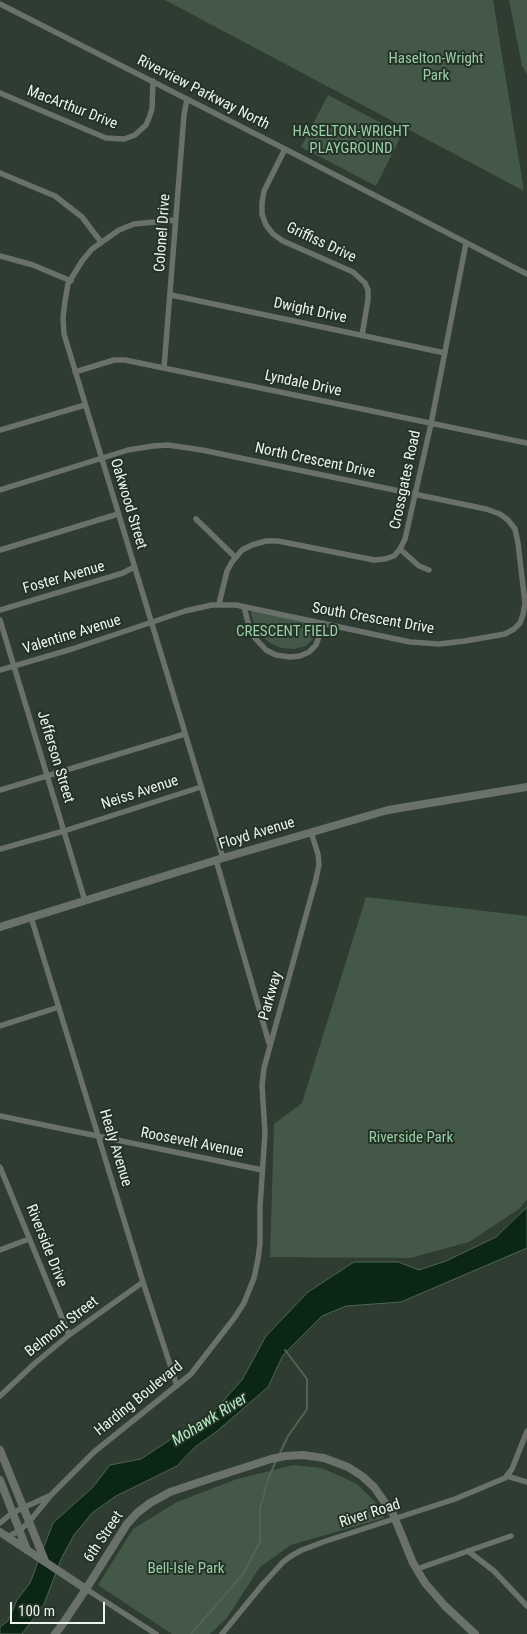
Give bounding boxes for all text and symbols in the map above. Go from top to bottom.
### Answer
park label: Haselton-Wright Park [389,50,483,85]
street label: Riverview Parkway North [134,52,272,134]
street label: MacArthur Drive [24,82,120,134]
park label: HASELTON-WRIGHT PLAYGROUND [293,123,409,158]
street label: Colonel Drive [151,193,175,273]
street label: Griffiss Drive [283,219,359,267]
street label: Dwight Drive [272,294,348,328]
street label: Lyndale Drive [263,367,343,401]
street label: Crossgates Road [387,429,425,531]
street label: North Crescent Drive [253,439,377,483]
street label: Oakwood Street [106,457,150,551]
street label: Foster Avenue [21,558,107,598]
street label: South Crescent Drive [311,599,435,639]
street label: Valentine Avenue [21,612,123,658]
park label: CRESCENT FIELD [236,623,338,641]
street label: Jefferson Street [32,709,78,805]
street label: Neiss Avenue [99,772,181,814]
street label: Floyd Avenue [217,814,297,854]
street label: Parkway [255,970,287,1022]
street label: Healy Avenue [95,1107,135,1189]
street label: Roosevelt Avenue [139,1124,245,1162]
park label: Riverside Park [369,1129,453,1147]
street label: Riverside Drive [21,1202,71,1290]
street label: Belmont Street [22,1293,102,1361]
street label: Harding Boulevard [91,1358,187,1440]
water label: Mohawk River [169,1389,251,1451]
street label: River Road [337,1496,403,1532]
street label: 6th Street [80,1508,128,1566]
park label: Bell-Isle Park [147,1560,225,1578]
scale bar [12,1592,108,1624]
text: 100 m [18,1602,55,1620]

